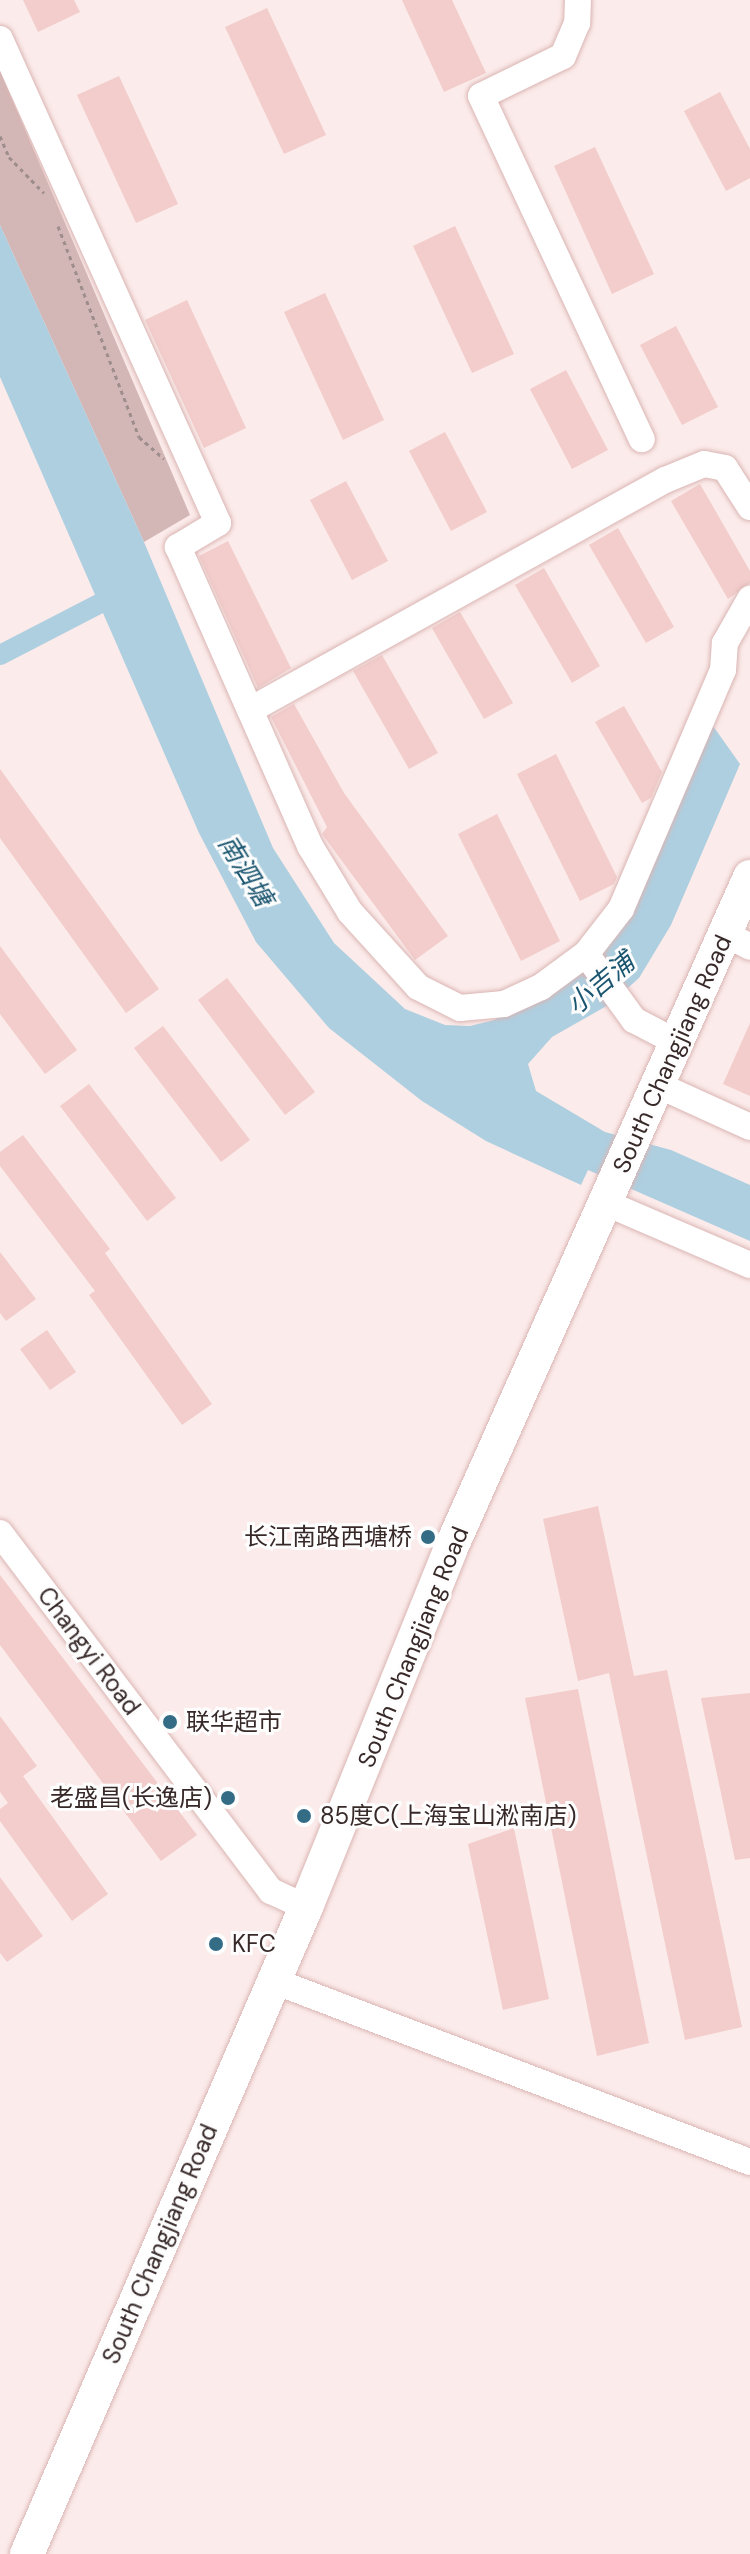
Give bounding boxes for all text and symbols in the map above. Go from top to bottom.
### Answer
water label: 南泗塘 [211,830,279,912]
street label: South Changjiang Road [607,931,737,1177]
water label: 小吉浦 [561,947,641,1021]
street label: South Changjiang Road [351,1522,475,1772]
place label: 长江南路西塘桥 [244,1523,412,1551]
marker: 长江南路西塘桥 [419,1528,437,1546]
street label: Changyi Road [32,1581,146,1721]
place label: 联华超市 [186,1708,282,1736]
marker: 联华超市 [161,1713,179,1731]
place label: 老盛昌(长逸店) [50,1784,212,1812]
marker: 老盛昌(长逸店) [219,1789,237,1807]
place label: 85度C(上海宝山淞南店) [320,1802,576,1830]
marker: 85度C(上海宝山淞南店) [295,1807,313,1825]
place label: KFC [232,1930,276,1958]
marker: KFC [207,1935,225,1953]
street label: South Changjiang Road [96,2120,224,2368]

